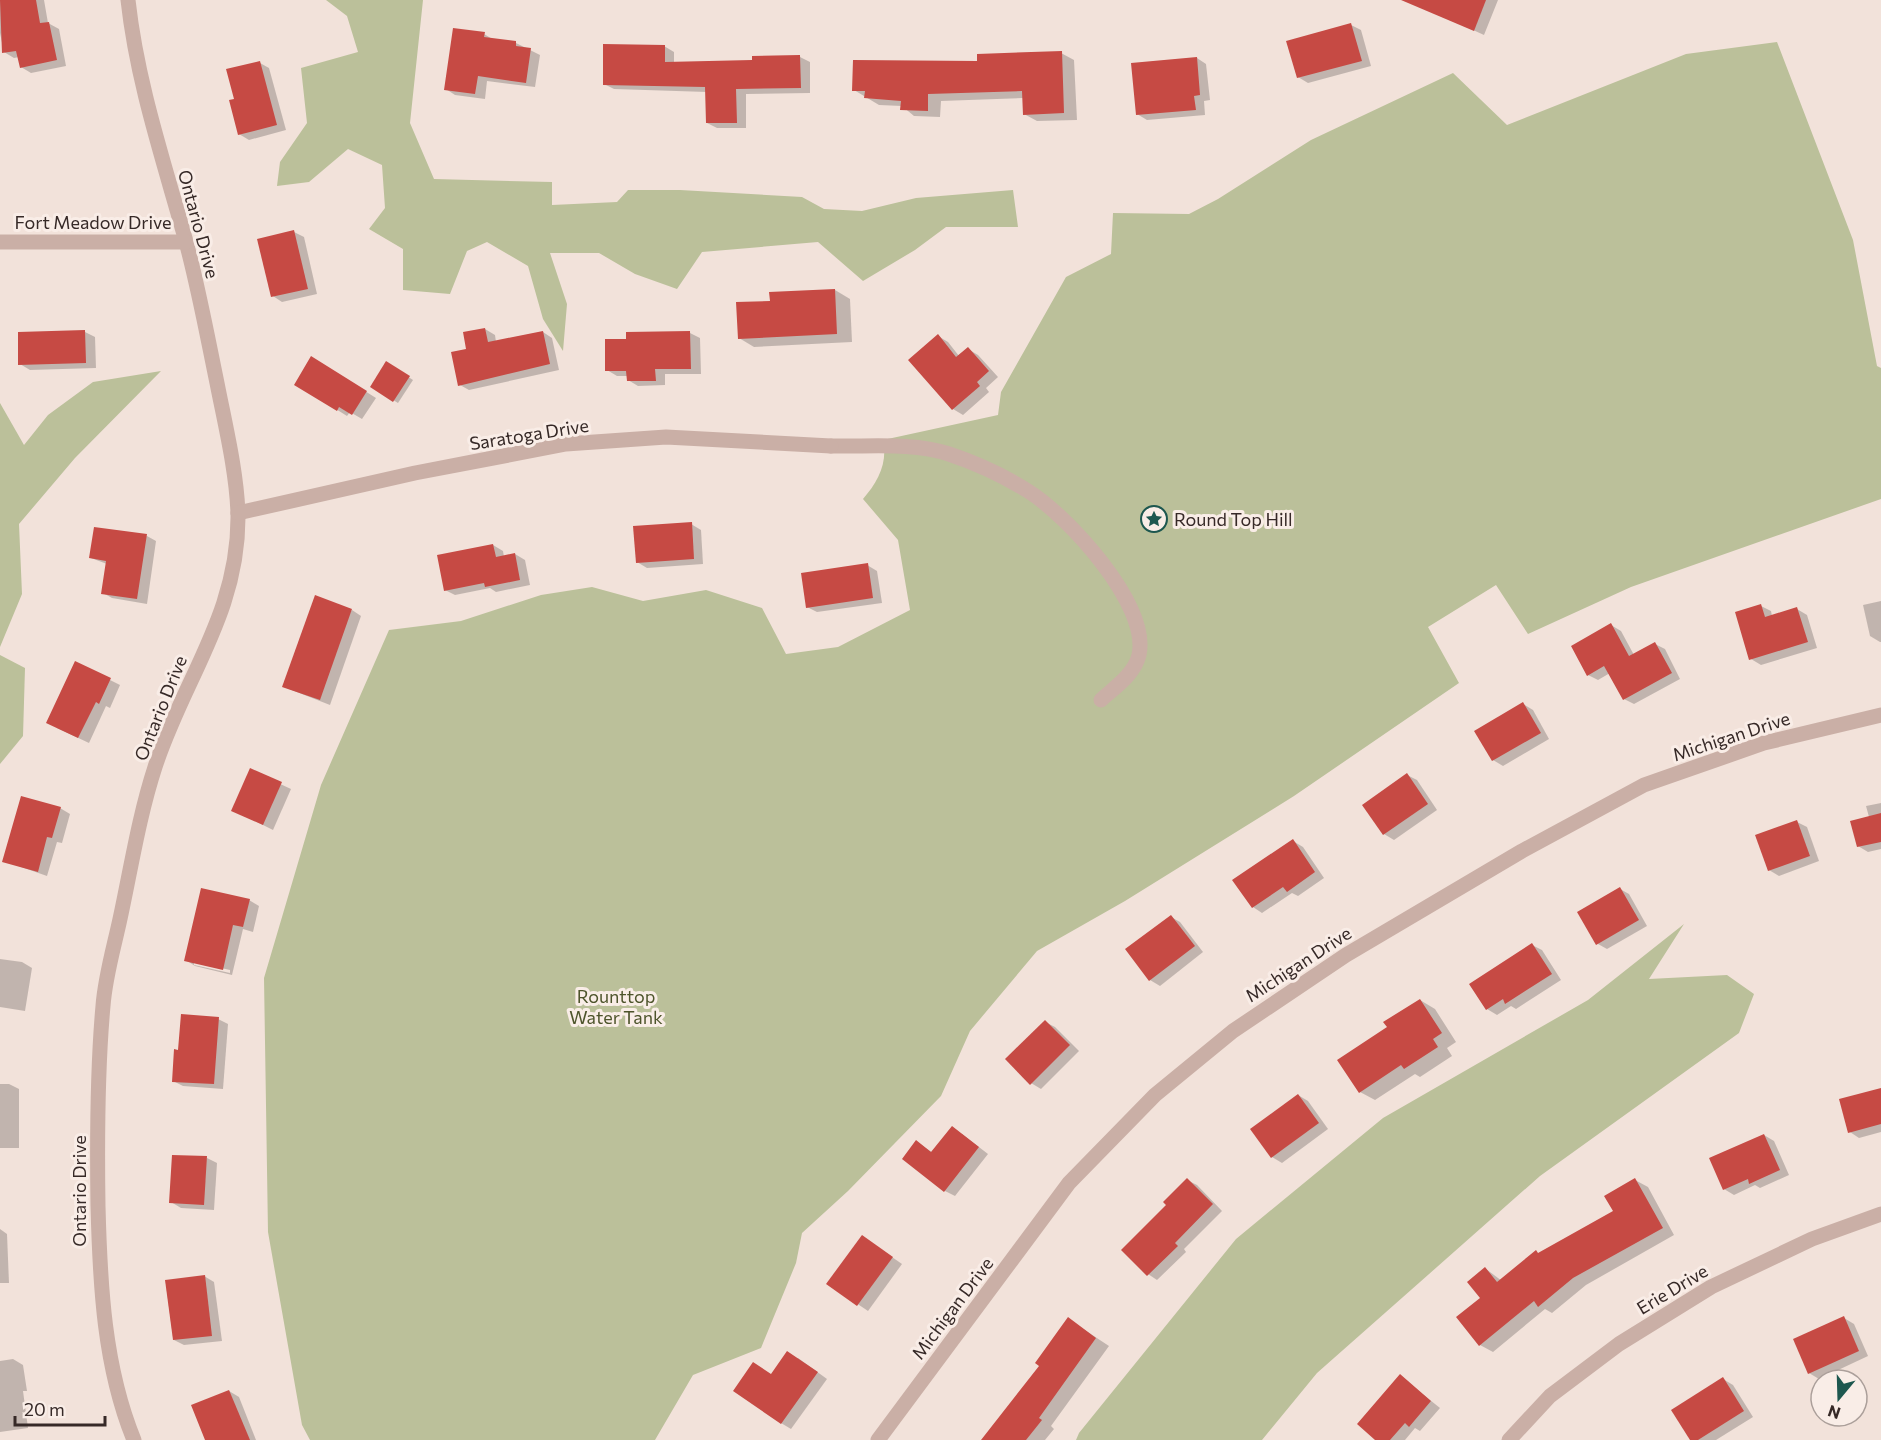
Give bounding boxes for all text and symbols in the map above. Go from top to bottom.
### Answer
street label: Ontario Drive [174,167,224,281]
street label: Fort Meadow Drive [15,211,171,233]
street label: Saratoga Drive [468,414,590,454]
place icon: Round Top Hill [1139,504,1169,534]
place label: Round Top Hill [1174,508,1293,530]
street label: Ontario Drive [129,652,191,764]
street label: Michigan Drive [1670,707,1792,765]
street label: Michigan Drive [1241,922,1355,1006]
park label: Rounttop Water Tank [569,985,663,1028]
street label: Ontario Drive [68,1135,90,1247]
street label: Michigan Drive [907,1253,997,1363]
street label: Erie Drive [1633,1259,1711,1319]
north arrow [1809,1368,1869,1428]
scale bar [15,1389,105,1427]
text: 20 m [24,1398,65,1420]
text: N [1825,1402,1843,1424]

